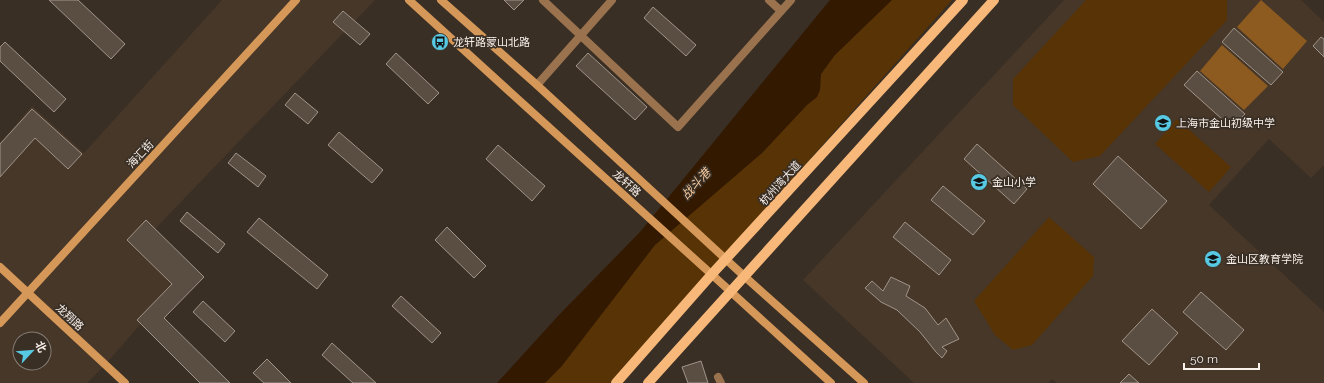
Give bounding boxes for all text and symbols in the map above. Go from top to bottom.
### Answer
bus stop icon: 龙轩路蒙山北路 [430,32,450,52]
place label: 龙轩路蒙山北路 [453,36,530,49]
school or university icon: 上海市金山初级中学 [1153,113,1173,133]
place label: 上海市金山初级中学 [1176,117,1275,130]
street label: 海汇街 [124,138,156,171]
street label: 杭州湾大道 [757,159,804,208]
water label: 战斗港 [679,165,715,202]
street label: 龙轩路 [610,168,643,199]
school or university icon: 金山小学 [969,172,989,192]
place label: 金山小学 [992,176,1036,189]
school or university icon: 金山区教育学院 [1203,249,1223,269]
place label: 金山区教育学院 [1226,253,1303,266]
street label: 龙翔路 [53,301,86,333]
north arrow [12,331,52,371]
text: 北 [32,339,49,355]
scale bar [1184,345,1259,371]
text: 50 m [1190,352,1218,366]

